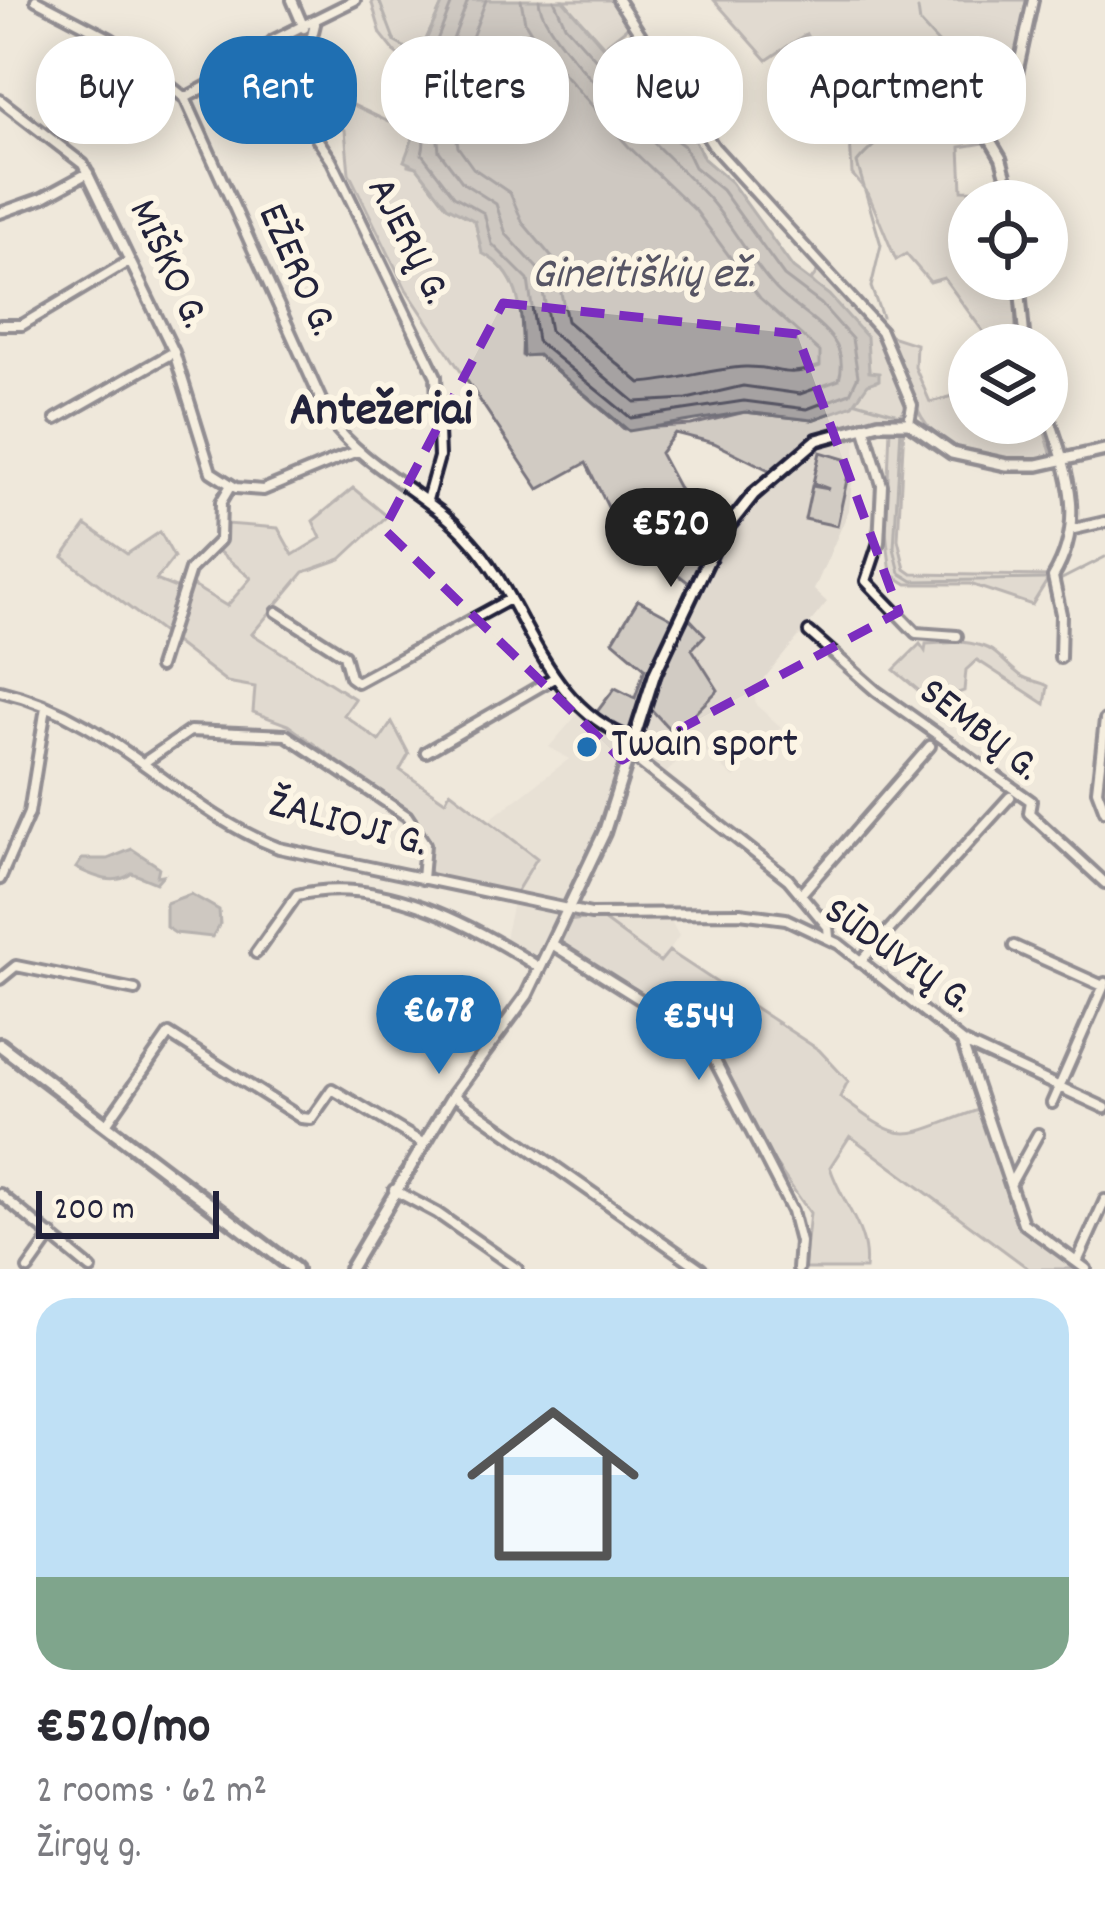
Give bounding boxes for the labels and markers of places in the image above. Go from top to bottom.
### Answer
pin: €520 [600,488,742,590]
place label: Twain sport [611,717,798,777]
marker: Twain sport [574,734,600,760]
pin: €678 [368,975,510,1077]
pin: €544 [628,981,770,1083]

